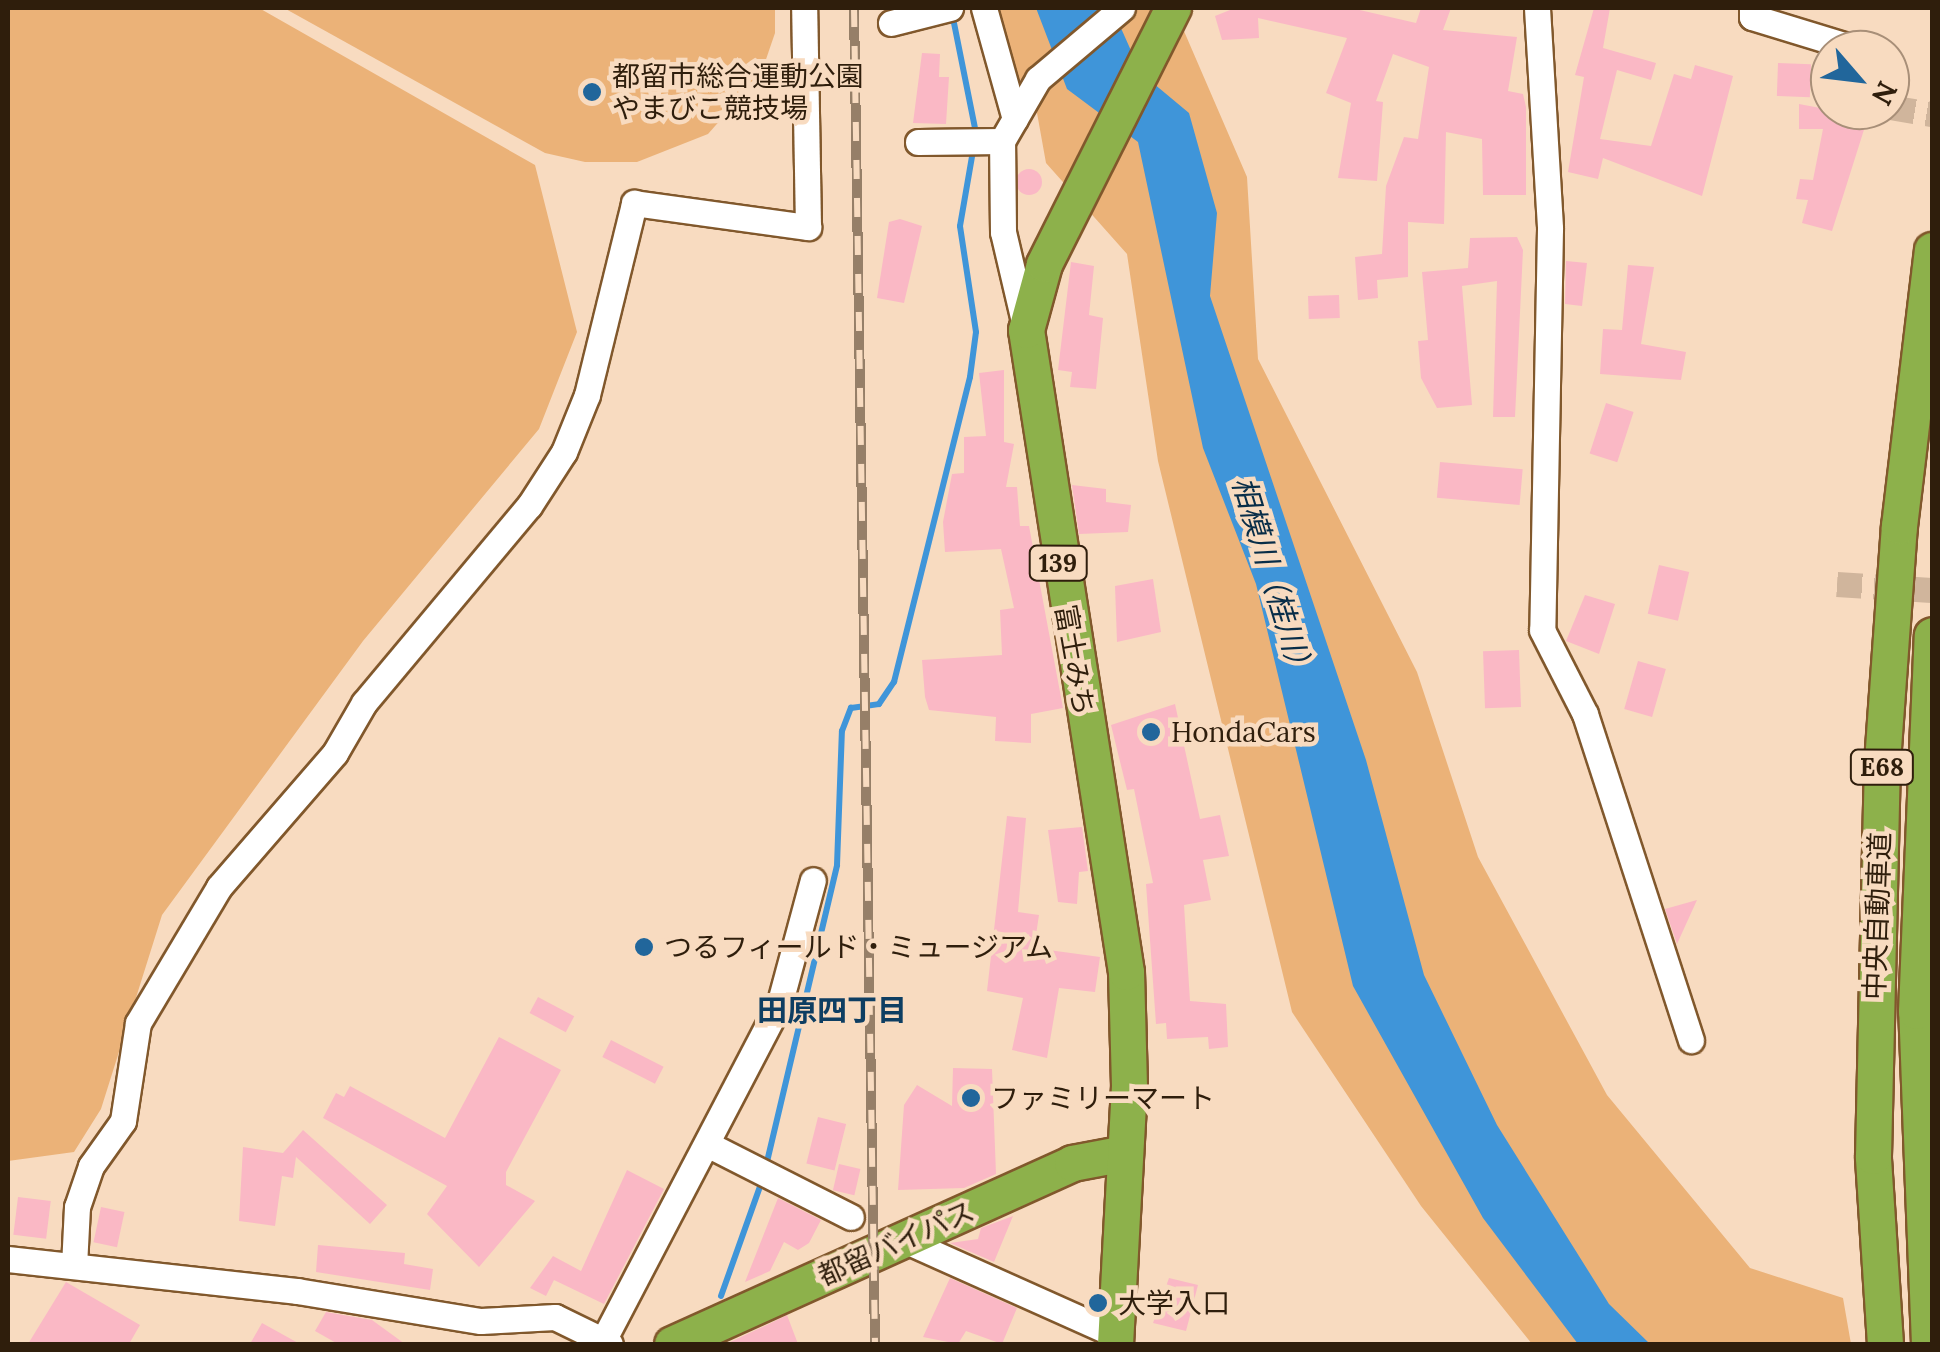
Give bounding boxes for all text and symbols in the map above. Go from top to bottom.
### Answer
north arrow [1810,30,1910,130]
place label: 都留市総合運動公園 やまびこ競技場 [612,59,864,125]
text: N [1864,75,1906,111]
marker: 都留市総合運動公園 やまびこ競技場 [581,81,603,103]
water label: 相模川（桂川） [1225,472,1321,684]
road number: 139 [1028,543,1088,583]
street label: 富士みち [1049,602,1101,718]
place label: HondaCars [1171,715,1316,749]
marker: HondaCars [1140,721,1162,743]
road number: E68 [1850,747,1914,787]
street label: 中央自動車道 [1857,831,1897,1001]
place label: つるフィールド・ミュージアム [664,930,1056,964]
marker: つるフィールド・ミュージアム [633,936,655,958]
district label: 田原四丁目 [757,992,907,1028]
place label: ファミリーマート [991,1081,1215,1115]
marker: ファミリーマート [960,1087,982,1109]
street label: 都留バイパス [812,1193,980,1293]
place label: 大学入口 [1118,1286,1230,1320]
marker: 大学入口 [1087,1292,1109,1314]

